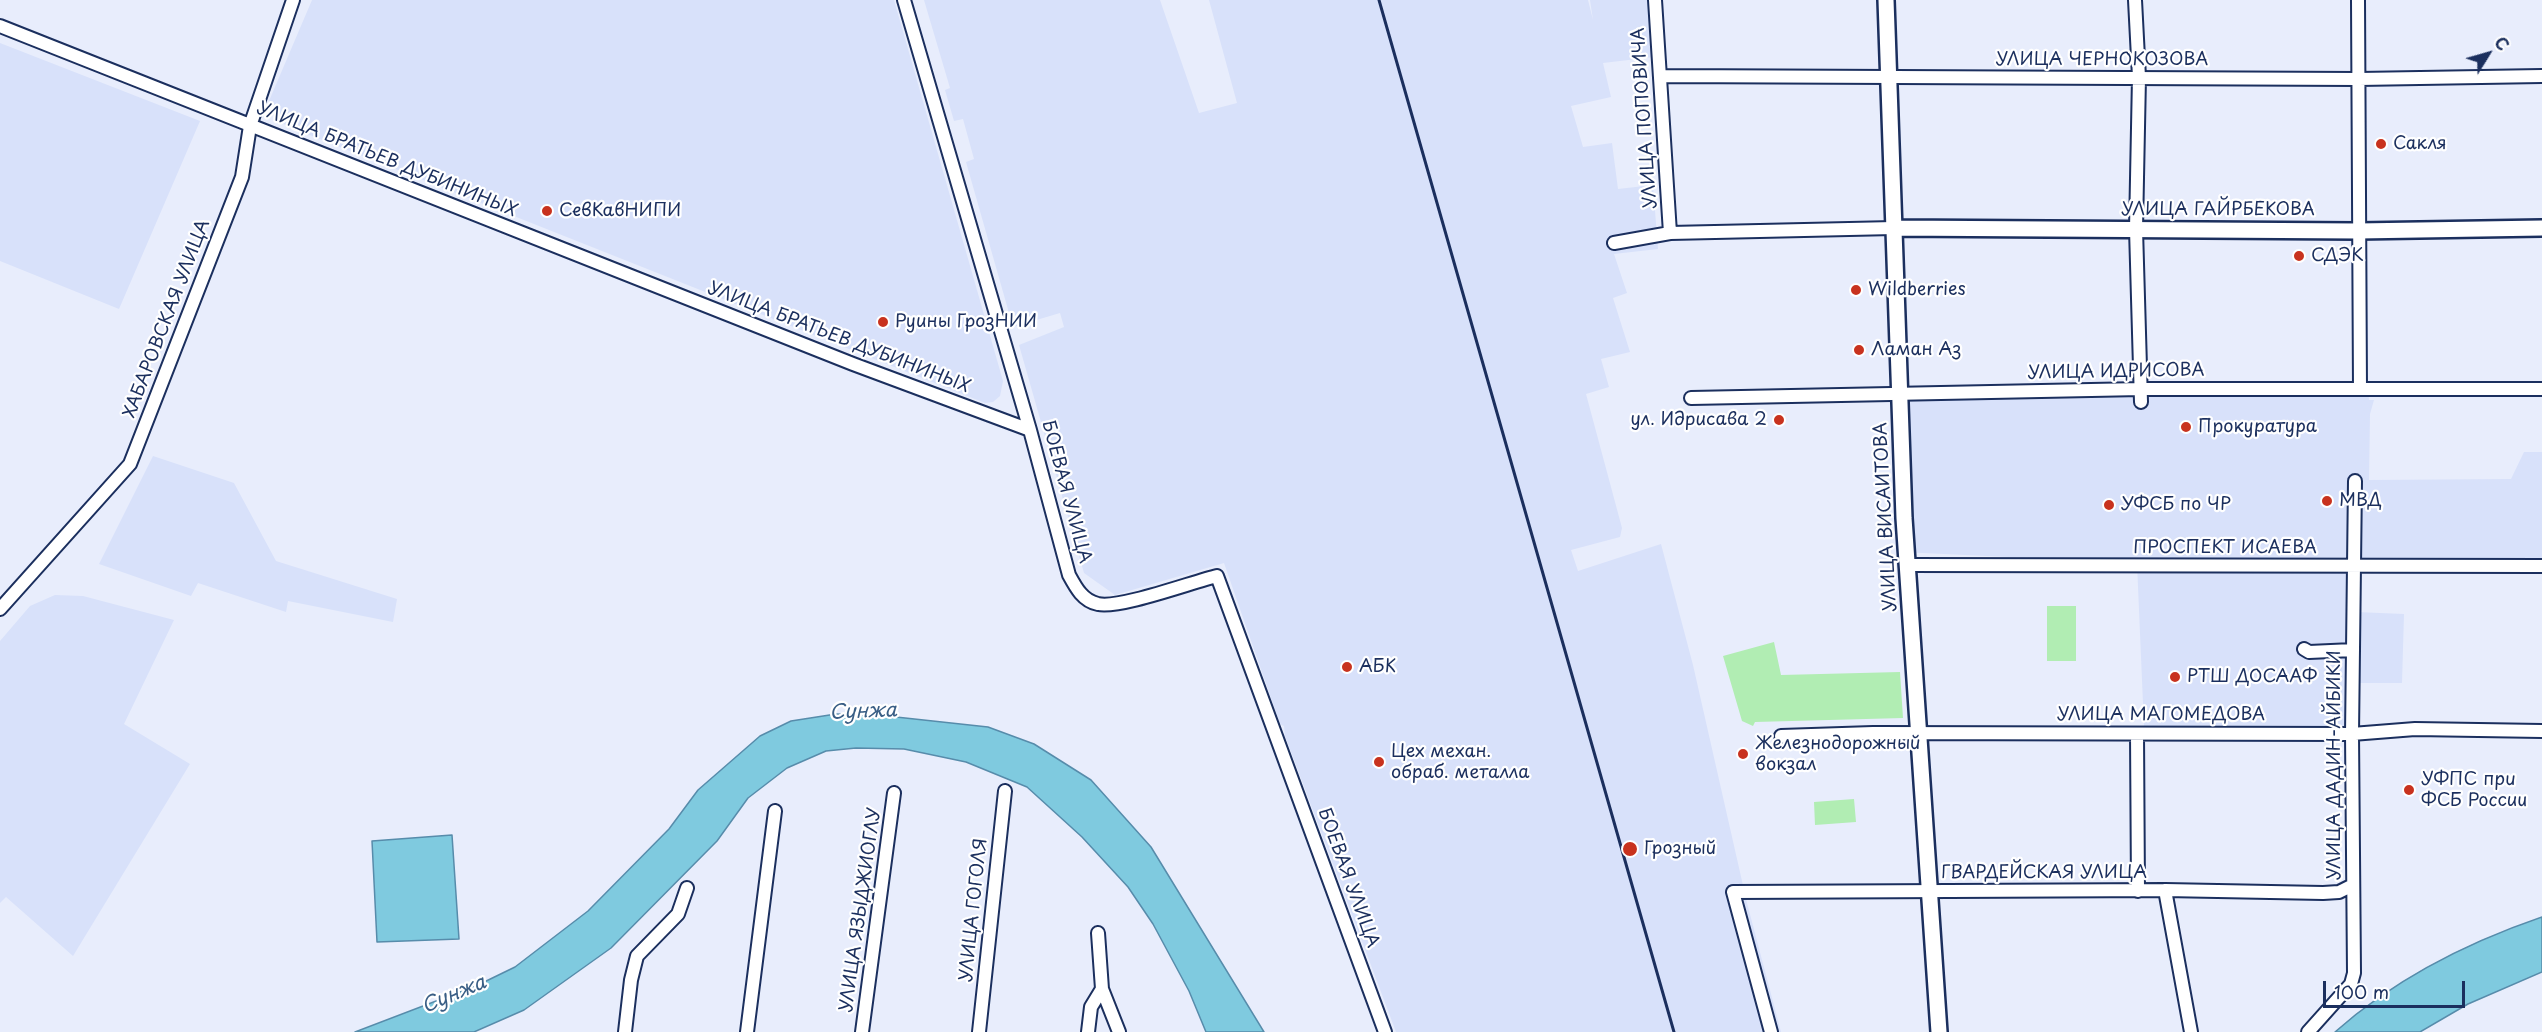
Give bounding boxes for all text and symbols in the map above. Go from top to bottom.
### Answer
north arrow [2458,24,2518,84]
street label: УЛИЦА ПОПОВИЧА [1628,27,1662,209]
text: С [2489,31,2516,55]
street label: УЛИЦА ЧЕРНОКОЗОВА [1996,49,2208,71]
street label: УЛИЦА БРАТЬЕВ ДУБИНИНЫХ [253,98,521,222]
place label: Сакля [2393,133,2447,155]
marker: Сакля [2374,137,2388,151]
street label: УЛИЦА ГАЙРБЕКОВА [2121,199,2315,221]
place label: СевКавНИПИ [559,200,681,222]
marker: СевКавНИПИ [540,204,554,218]
street label: ХАБАРОВСКАЯ УЛИЦА [119,217,215,421]
place label: СДЭК [2311,245,2364,267]
marker: СДЭК [2292,249,2306,263]
street label: УЛИЦА БРАТЬЕВ ДУБИНИНЫХ [705,278,973,398]
place label: Wildberries [1868,279,1966,301]
marker: Wildberries [1849,283,1863,297]
place label: Руины ГрозНИИ [895,311,1037,333]
marker: Руины ГрозНИИ [876,315,890,329]
place label: Ламан Аз [1871,339,1962,361]
marker: Ламан Аз [1852,343,1866,357]
street label: УЛИЦА ИДРИСОВА [2027,360,2205,384]
place label: ул. Идрисава 2 [1631,409,1767,431]
marker: ул. Идрисава 2 [1772,413,1786,427]
place label: Прокуратура [2198,416,2317,438]
street label: БОЕВАЯ УЛИЦА [1037,418,1095,566]
marker: Прокуратура [2179,420,2193,434]
street label: УЛИЦА ВИСАИТОВА [1870,422,1902,612]
place label: МВД [2339,490,2382,512]
place label: УФСБ по ЧР [2121,494,2231,516]
marker: МВД [2320,494,2334,508]
marker: УФСБ по ЧР [2102,498,2116,512]
street label: ПРОСПЕКТ ИСАЕВА [2133,537,2317,559]
street label: УЛИЦА ДАДИН-АЙБИКИ [2324,650,2346,880]
place label: АБК [1359,656,1396,678]
marker: АБК [1340,660,1354,674]
place label: РТШ ДОСААФ [2187,666,2317,688]
marker: РТШ ДОСААФ [2168,670,2182,684]
water label: Сунжа [829,699,897,725]
street label: УЛИЦА МАГОМЕДОВА [2057,704,2265,726]
place label: Железнодорожный вокзал [1755,733,1921,776]
place label: Цех механ. обраб. металла [1391,741,1530,783]
marker: Железнодорожный вокзал [1736,747,1750,761]
marker: Цех механ. обраб. металла [1372,755,1386,769]
place label: УФПС при ФСБ России [2421,769,2527,812]
marker: УФПС при ФСБ России [2402,783,2416,797]
street label: БОЕВАЯ УЛИЦА [1313,805,1383,951]
street label: УЛИЦА ЯЗЫДЖИОГЛУ [836,806,886,1014]
street label: УЛИЦА ГОГОЛЯ [956,837,992,983]
place label: Грозный [1644,838,1716,860]
marker: Грозный [1621,840,1639,858]
street label: ГВАРДЕЙСКАЯ УЛИЦА [1941,862,2147,884]
scale bar [2326,969,2468,1007]
water label: Сунжа [418,971,490,1019]
text: 100 m [2334,978,2389,1005]

